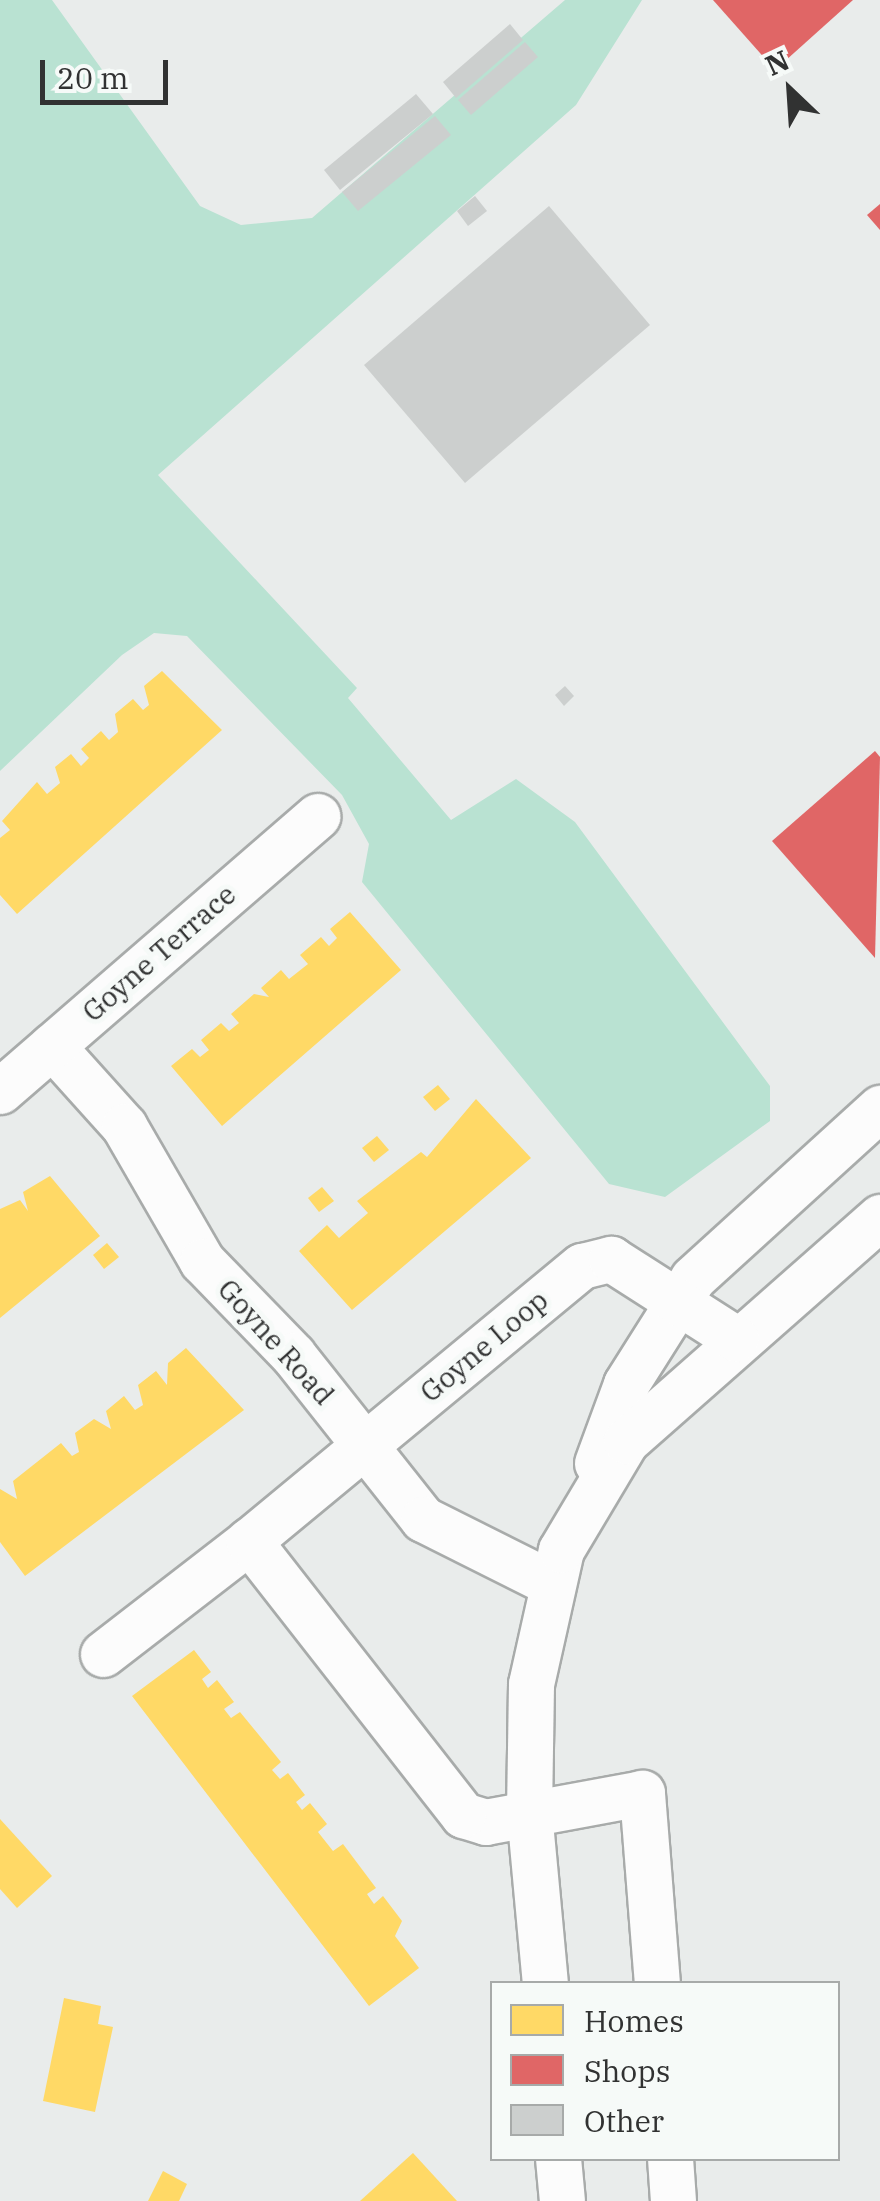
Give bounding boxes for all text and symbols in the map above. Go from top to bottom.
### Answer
scale bar [45,40,172,102]
north arrow [740,40,840,140]
text: N [759,41,795,84]
text: 20 m [57,58,129,97]
street label: Goyne Terrace [76,878,242,1028]
street label: Goyne Road [211,1272,341,1412]
street label: Goyne Loop [414,1283,554,1409]
legend [490,1981,840,2161]
text: Homes [584,2001,684,2040]
text: Shops [584,2051,670,2090]
text: Other [584,2101,664,2140]

